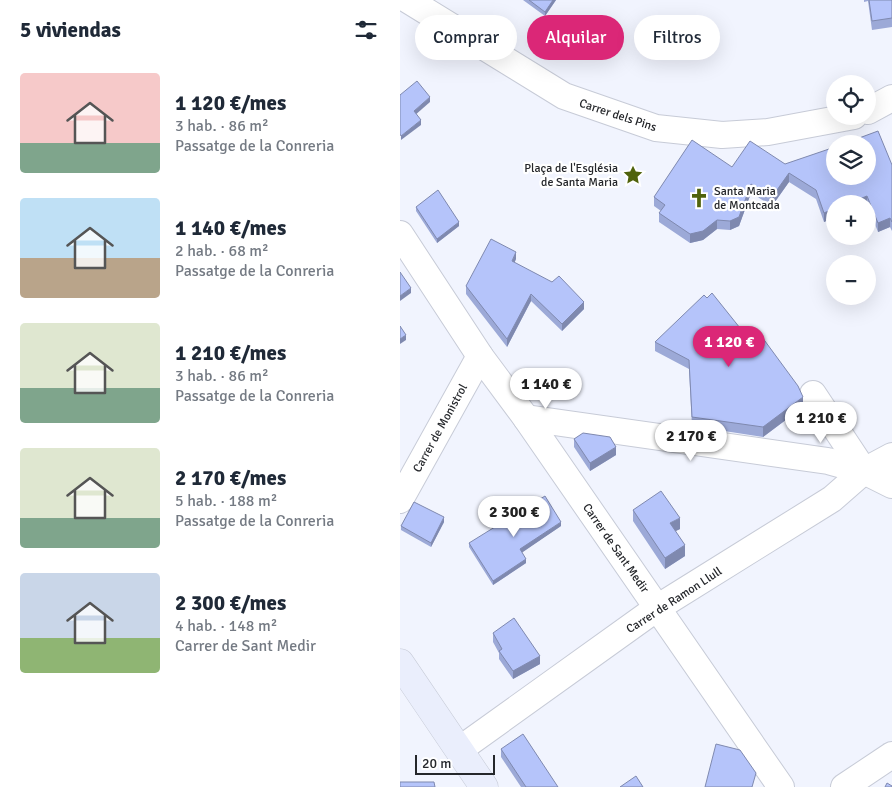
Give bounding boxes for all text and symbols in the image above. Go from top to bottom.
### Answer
chip: Comprar [415,15,517,60]
chip: Alquilar [527,15,624,60]
chip: Filtros [634,15,720,60]
icon: filters [352,16,380,44]
text: 5 viviendas [20,17,121,43]
map controls [826,75,876,305]
button: locate [826,75,876,125]
text: 1 120 €/mes [175,90,286,116]
icon: home [60,93,120,153]
street label: Carrer dels Pins [577,96,658,135]
text: 3 hab. · 86 m² [175,116,269,136]
button: layers [826,135,876,185]
text: Passatge de la Conreria [175,136,334,156]
place label: Plaça de l'Església de Santa Maria [524,161,618,190]
place icon: Plaça de l'Església de Santa Maria [622,164,644,186]
place label: Santa Maria de Montcada [714,184,780,213]
church icon: Santa Maria de Montcada [688,187,710,209]
button: + [826,195,876,245]
text: 1 140 €/mes [175,215,286,241]
icon: home [60,218,120,278]
text: 2 hab. · 68 m² [175,241,269,261]
button: − [826,255,876,305]
text: Passatge de la Conreria [175,261,334,281]
pin: 1 120 € [683,326,775,368]
text: 1 120 € [704,332,754,352]
text: 1 210 €/mes [175,340,286,366]
icon: home [60,343,120,403]
text: 3 hab. · 86 m² [175,366,269,386]
pin: 1 140 € [500,368,592,410]
text: 1 140 € [521,374,571,394]
street label: Carrer de Monistrol [410,381,471,475]
text: Passatge de la Conreria [175,386,334,406]
pin: 1 210 € [775,402,867,444]
text: 1 210 € [796,408,846,428]
pin: 2 170 € [645,420,737,462]
text: 2 170 € [666,426,716,446]
text: 2 170 €/mes [175,465,286,491]
icon: home [60,468,120,528]
text: 5 hab. · 188 m² [175,491,277,511]
pin: 2 300 € [468,496,560,538]
street label: Carrer de Sant Medir [579,501,652,596]
text: 2 300 € [489,502,539,522]
text: Passatge de la Conreria [175,511,334,531]
street label: Carrer de Ramon Llull [624,564,725,637]
text: 2 300 €/mes [175,590,286,616]
icon: home [60,593,120,653]
text: 4 hab. · 148 m² [175,616,277,636]
text: Carrer de Sant Medir [175,636,316,656]
scale bar [415,752,495,775]
text: 20 m [422,755,451,772]

